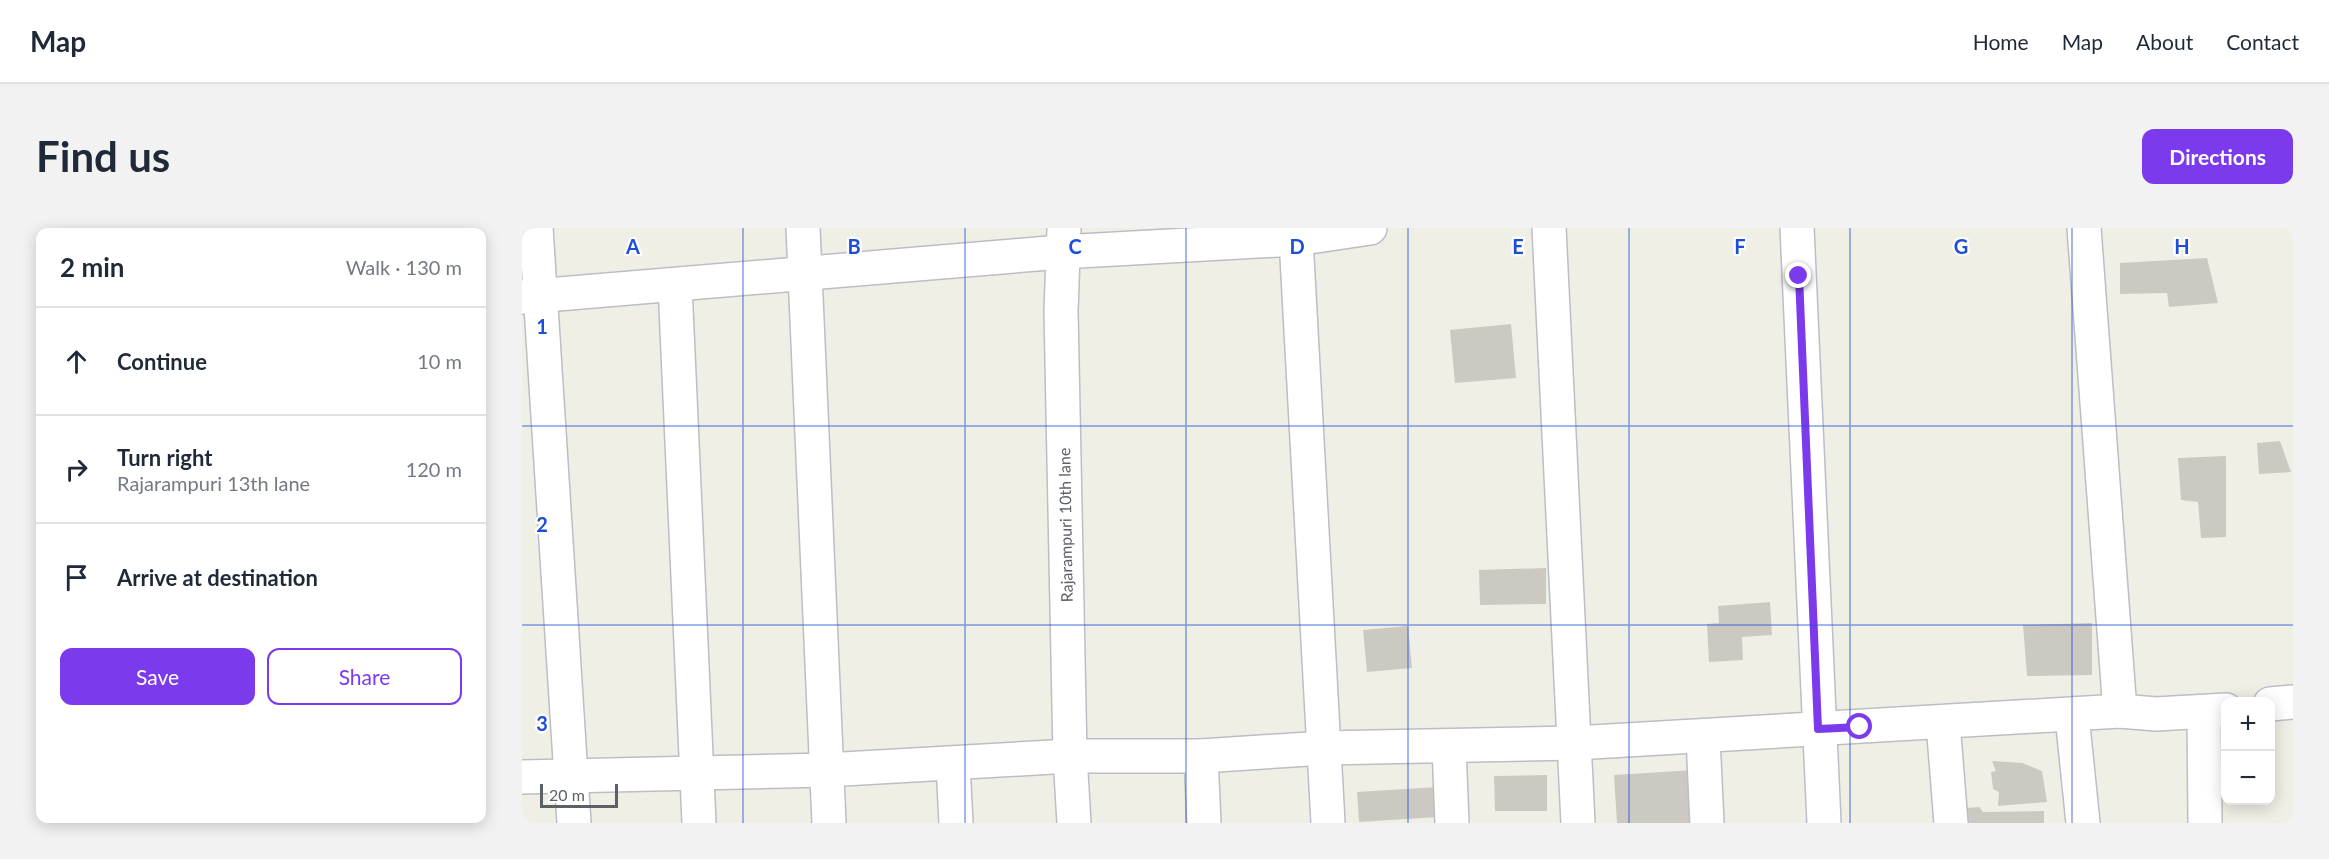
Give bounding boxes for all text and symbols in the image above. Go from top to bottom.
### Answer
text: Map [30,24,86,58]
text: Home [1973,29,2029,54]
text: Map [2062,29,2103,54]
text: About [2136,29,2193,54]
text: Contact [2226,29,2299,54]
button: Directions [2142,129,2293,184]
text: Find us [36,131,170,181]
text: A [625,234,640,258]
text: B [847,234,861,258]
text: C [1068,234,1082,258]
text: D [1289,234,1305,258]
text: E [1512,234,1524,258]
text: F [1734,234,1746,258]
text: G [1954,234,1968,258]
text: H [2174,234,2190,258]
text: 2 min [60,251,124,283]
text: Walk · 130 m [346,255,462,279]
route end [1785,262,1811,288]
text: 1 [536,314,548,338]
icon: ahead [60,345,93,378]
text: Continue [117,348,207,375]
text: 10 m [417,349,462,373]
text: Turn right [117,444,212,471]
street label: Rajarampuri 10th lane [1054,448,1076,602]
icon: right [60,453,93,486]
text: 120 m [406,457,462,481]
text: Rajarampuri 13th lane [117,471,310,495]
text: 2 [536,512,548,536]
icon: arrive [60,561,93,594]
text: Arrive at destination [117,564,318,591]
button: Save [60,648,255,705]
button: Share [267,648,462,705]
map controls [2221,697,2275,805]
button: + [2221,697,2275,751]
text: 3 [536,711,548,735]
route start [1846,713,1872,739]
button: − [2221,751,2275,805]
scale bar [540,781,618,808]
text: 20 m [549,785,585,804]

